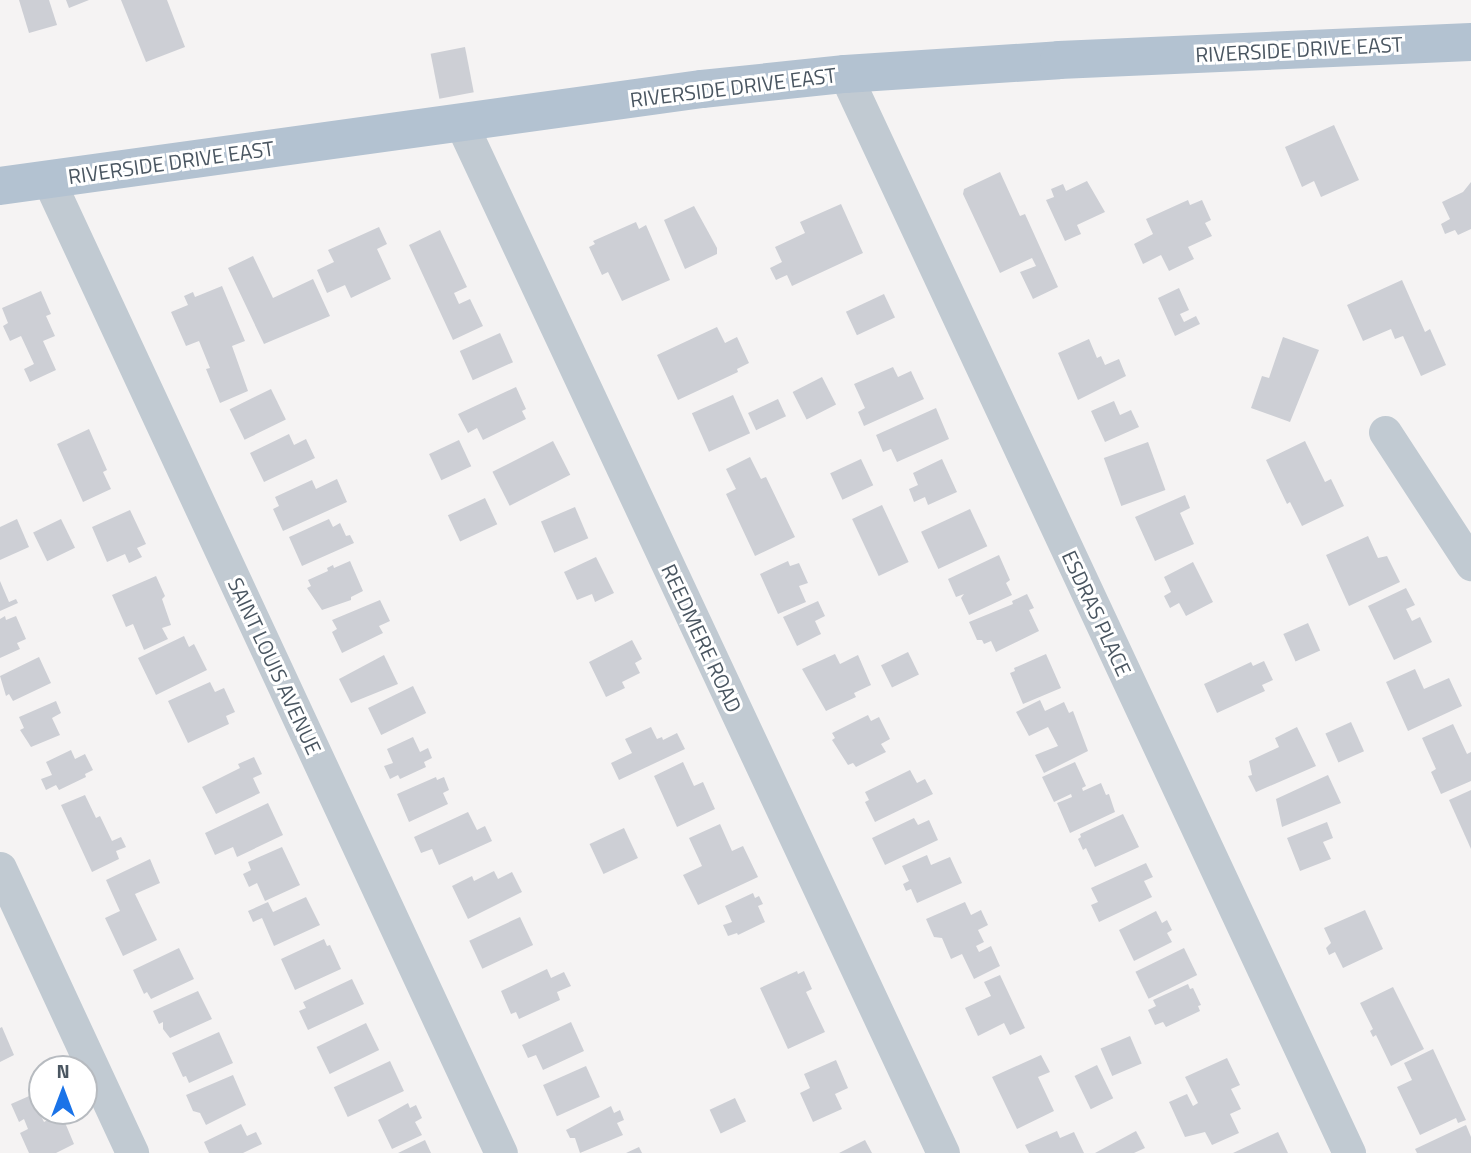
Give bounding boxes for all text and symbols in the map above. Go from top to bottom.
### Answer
street label: RIVERSIDE DRIVE EAST [1195,31,1403,67]
street label: RIVERSIDE DRIVE EAST [628,62,838,112]
street label: RIVERSIDE DRIVE EAST [66,135,276,189]
street label: ESDRAS PLACE [1057,546,1137,680]
street label: REEDMERE ROAD [657,560,747,716]
street label: SAINT LOUIS AVENUE [223,574,327,758]
north arrow [28,1055,98,1125]
text: N [56,1056,70,1085]

